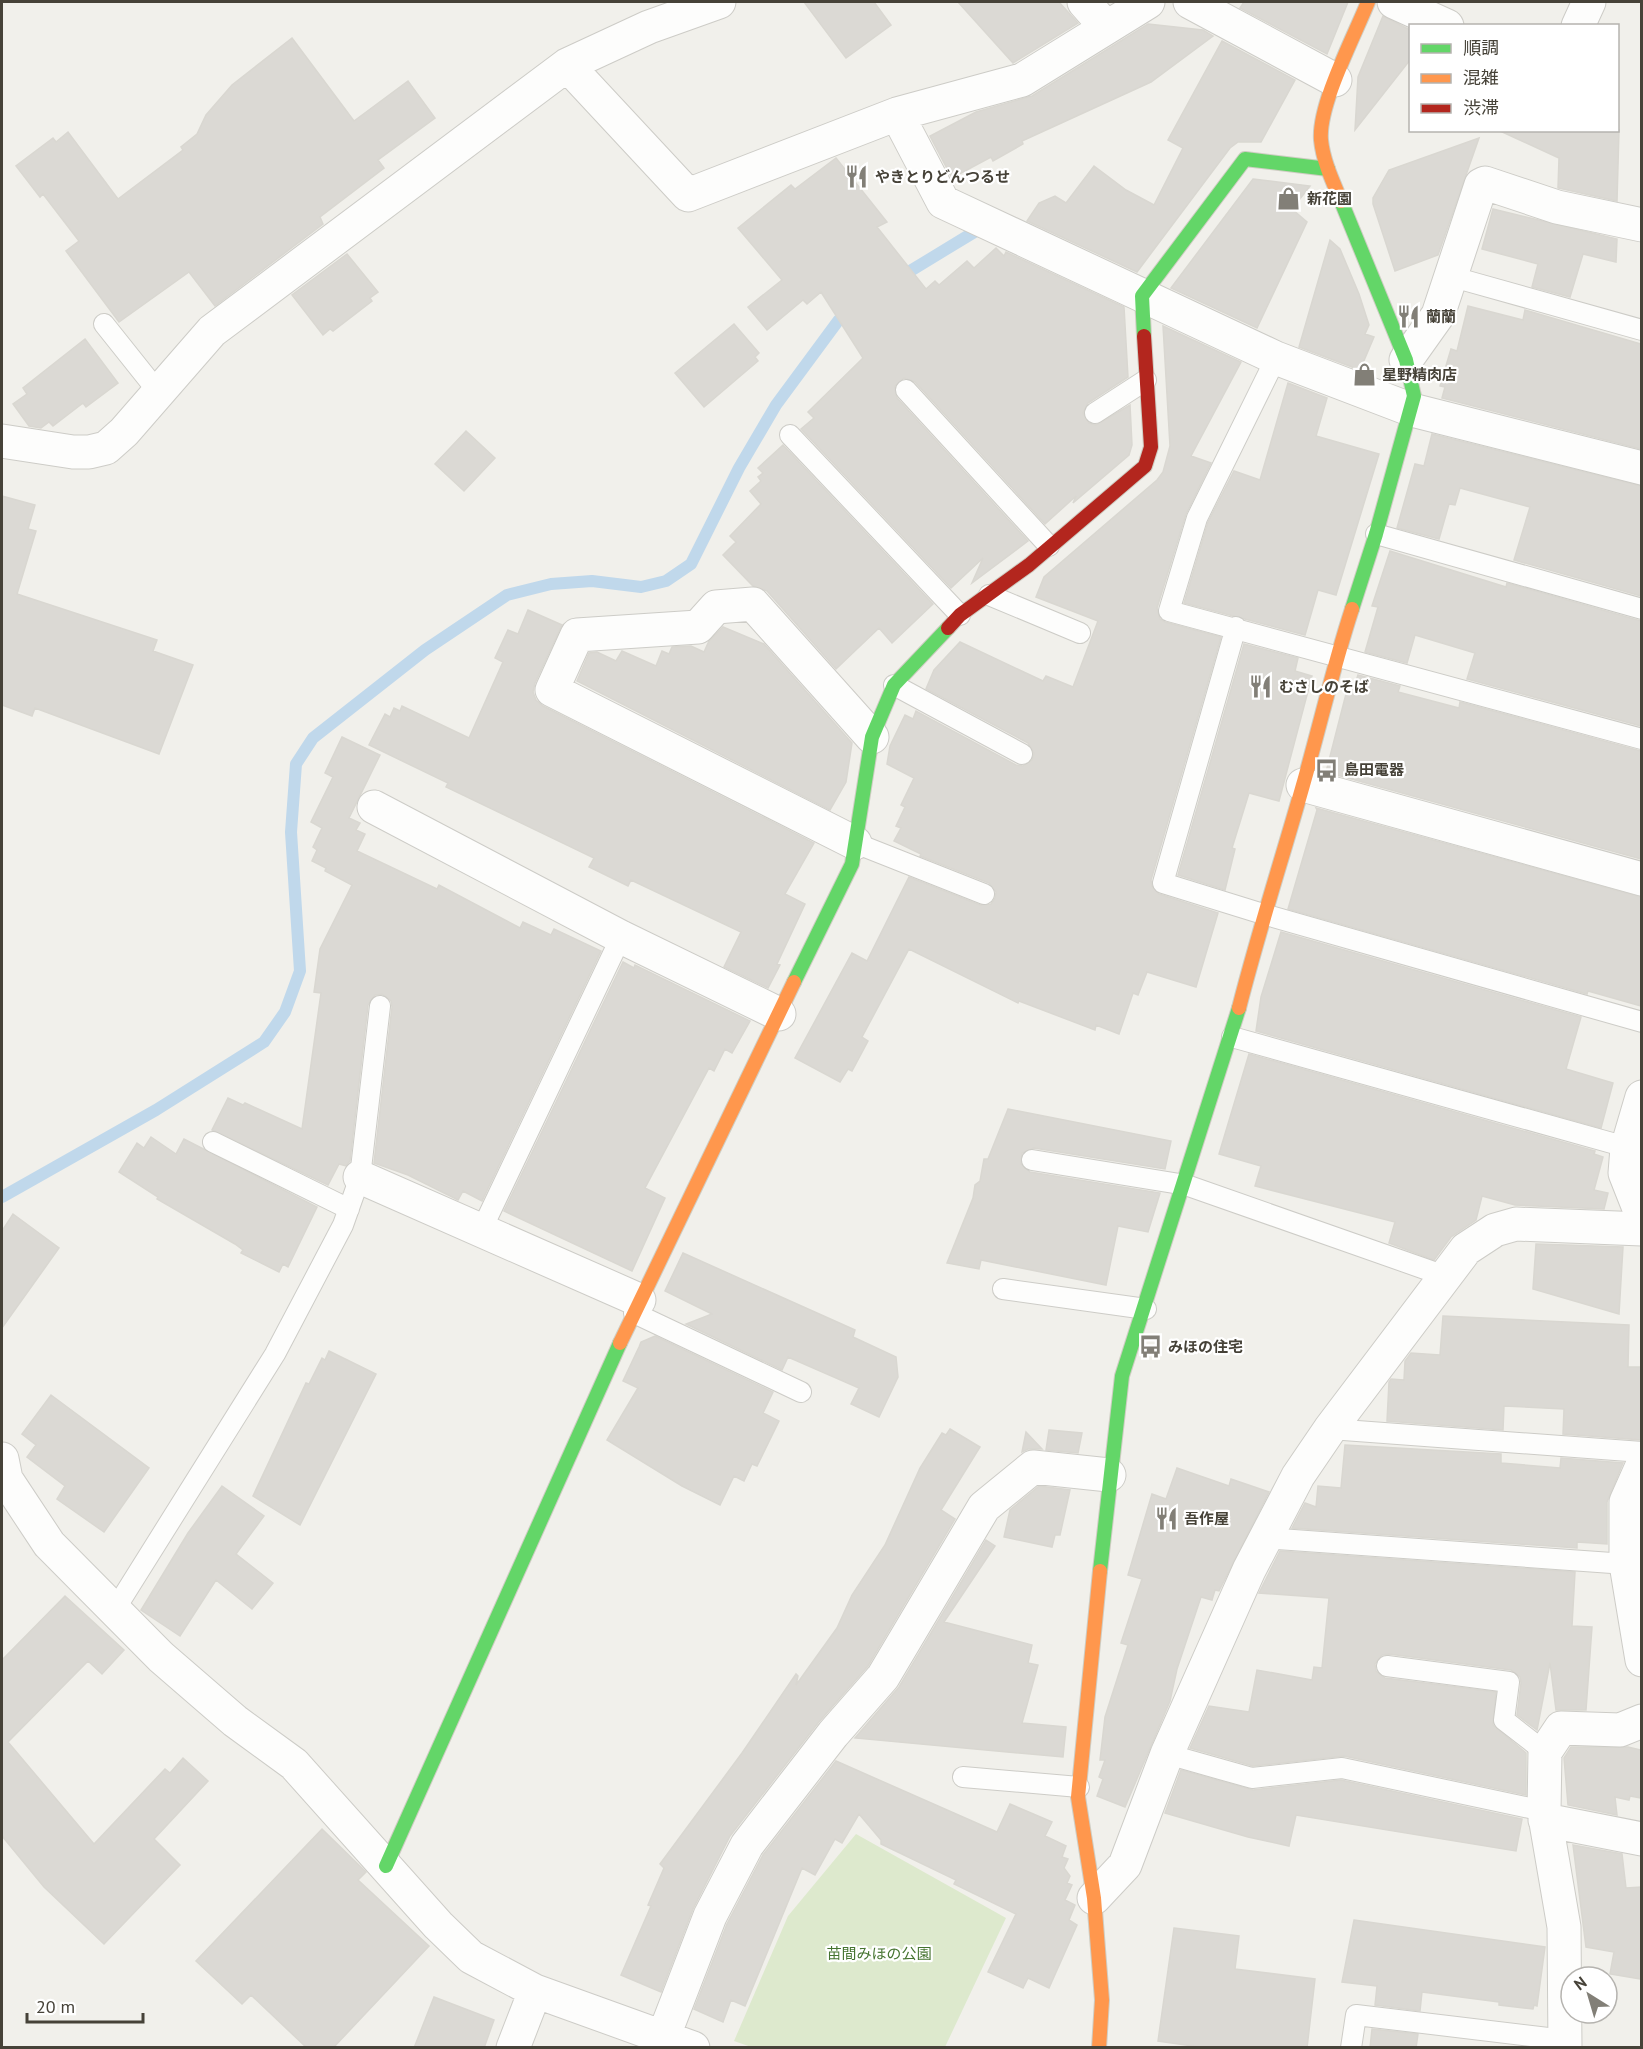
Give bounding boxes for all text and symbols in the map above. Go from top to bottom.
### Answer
legend [1409,24,1619,132]
text: 順調 [1463,36,1499,59]
text: 混雑 [1463,66,1499,89]
text: 渋滞 [1463,96,1499,119]
restaurant icon: やきとりどんつるせ [844,164,870,190]
place label: やきとりどんつるせ [875,167,1010,186]
shop icon: 新花園 [1276,186,1302,212]
place label: 新花園 [1307,189,1352,208]
restaurant icon: 蘭蘭 [1395,304,1421,330]
place label: 蘭蘭 [1426,307,1456,326]
shop icon: 星野精肉店 [1351,362,1377,388]
place label: 星野精肉店 [1382,365,1457,384]
restaurant icon: むさしのそば [1248,674,1274,700]
place label: むさしのそば [1279,677,1369,696]
bus stop icon: 島田電器 [1313,757,1339,783]
place label: 島田電器 [1344,760,1405,779]
bus stop icon: みほの住宅 [1137,1334,1163,1360]
place label: みほの住宅 [1168,1337,1243,1356]
restaurant icon: 吾作屋 [1153,1506,1179,1532]
place label: 吾作屋 [1184,1509,1229,1528]
park label: 苗間みほの公園 [826,1944,932,1963]
north arrow [1559,1965,1619,2025]
text: N [1570,1972,1590,1994]
scale bar [27,1986,142,2024]
text: 20 m [36,1995,75,2018]

